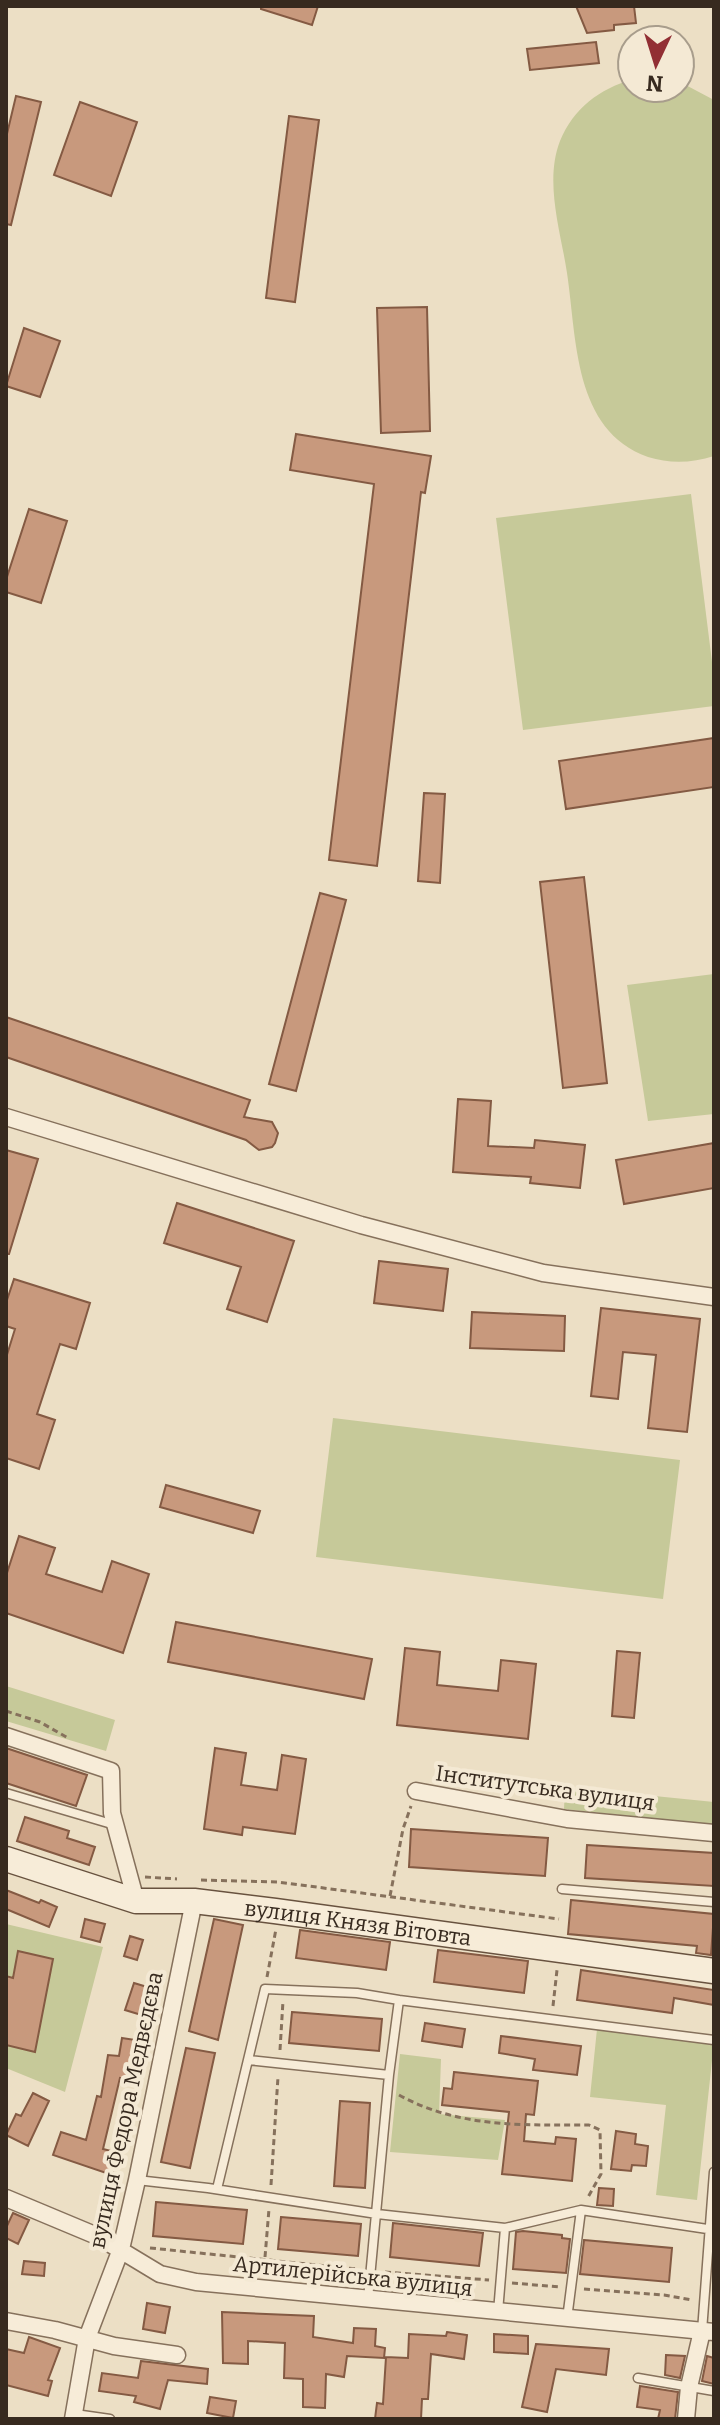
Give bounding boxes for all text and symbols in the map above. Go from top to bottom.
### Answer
north arrow [616,24,696,104]
text: N [645,69,664,98]
street label: Інститутська вулиця [434,1759,656,1817]
street label: вулиця Князя Вітовта [243,1894,473,1951]
street label: вулиця Федора Медвєдєва [83,1969,169,2251]
street label: Артилерійська вулиця [232,2250,474,2302]

